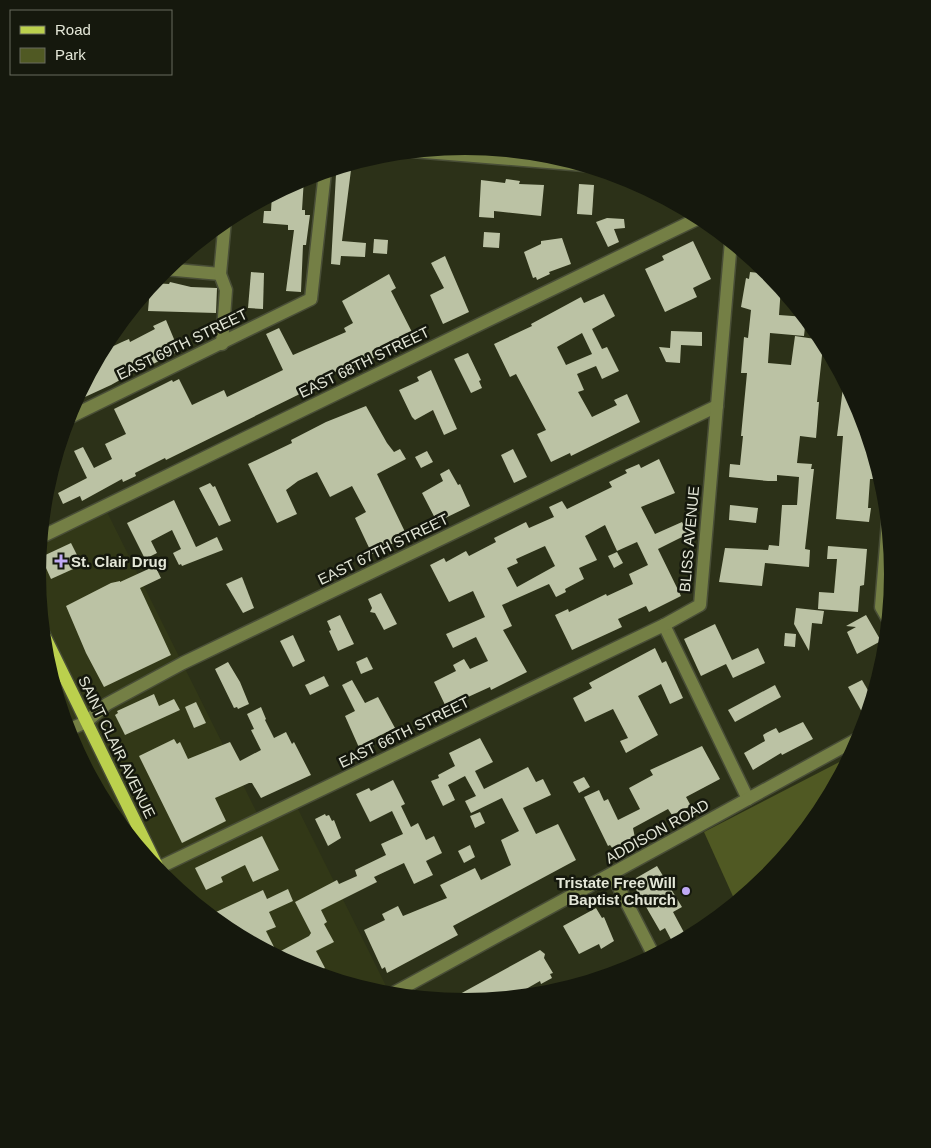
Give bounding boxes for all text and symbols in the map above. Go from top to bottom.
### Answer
legend [10,10,172,75]
text: Road [55,21,91,38]
text: Park [55,46,86,63]
street label: EAST 69TH STREET [114,305,250,383]
street label: EAST 68TH STREET [296,323,432,401]
street label: BLISS AVENUE [676,485,702,593]
street label: EAST 67TH STREET [315,510,451,588]
place label: St. Clair Drug [71,553,167,570]
marker: St. Clair Drug [55,555,67,567]
street label: SAINT CLAIR AVENUE [75,673,159,821]
street label: EAST 66TH STREET [336,693,472,771]
street label: ADDISON ROAD [602,795,712,867]
place label: Tristate Free Will Baptist Church [556,874,676,908]
marker: Tristate Free Will Baptist Church [680,885,692,897]

